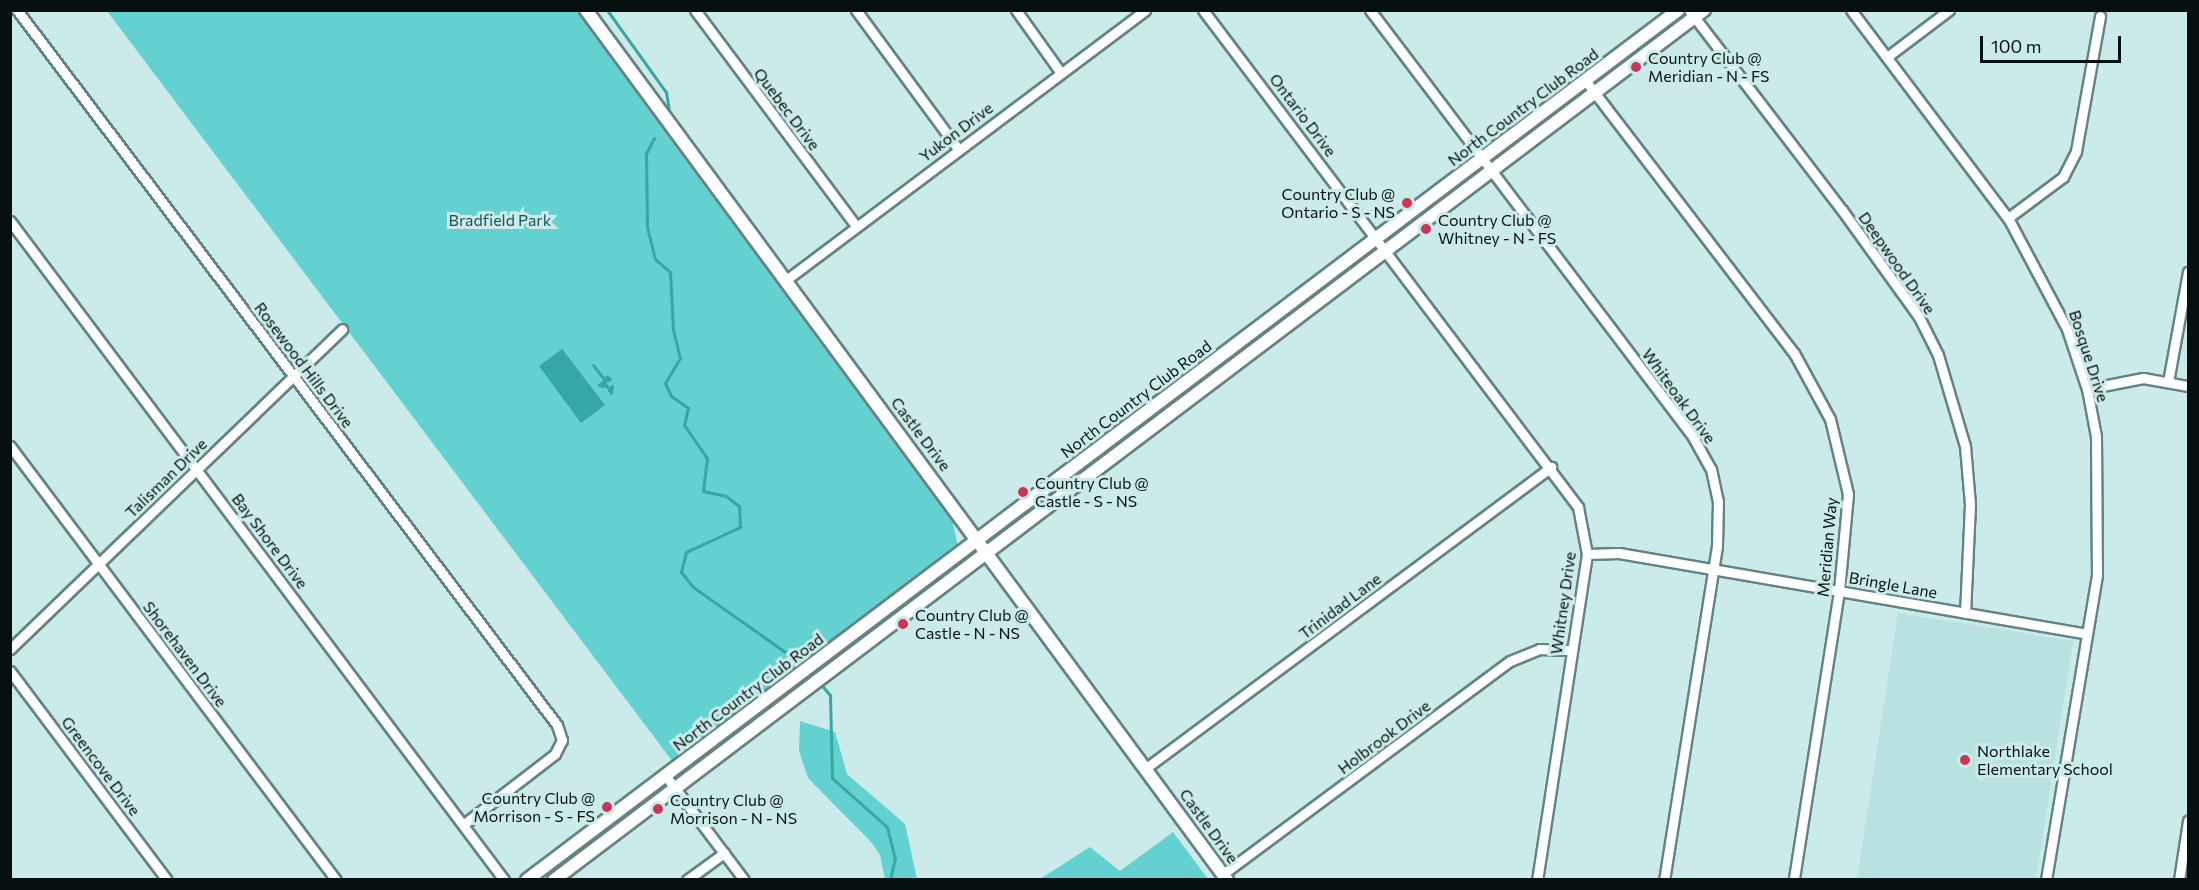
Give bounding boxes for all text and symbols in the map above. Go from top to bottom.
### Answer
scale bar [1983,24,2124,62]
text: 100 m [1991,35,2041,57]
street label: North Country Club Road [1444,44,1602,170]
place label: Country Club @ Meridian - N - FS [1648,48,1770,86]
marker: Country Club @ Meridian - N - FS [1629,60,1643,74]
street label: Quebec Drive [750,64,824,154]
street label: Ontario Drive [1266,70,1340,160]
street label: Yukon Drive [915,98,997,166]
place label: Country Club @ Ontario - S - NS [1281,184,1395,222]
marker: Country Club @ Ontario - S - NS [1400,196,1414,210]
street label: Deepwood Drive [1855,208,1939,318]
park label: Bradfield Park [449,210,551,230]
place label: Country Club @ Whitney - N - FS [1438,210,1556,248]
marker: Country Club @ Whitney - N - FS [1419,222,1433,236]
street label: Rosewood Hills Drive [251,298,357,432]
street label: Bosque Drive [2065,308,2113,404]
street label: North Country Club Road [1057,336,1215,462]
street label: Whiteoak Drive [1638,345,1720,447]
street label: Castle Drive [887,393,955,475]
street label: Talisman Drive [121,434,211,522]
place label: Country Club @ Castle - S - NS [1035,473,1149,511]
marker: Country Club @ Castle - S - NS [1016,485,1030,499]
street label: Bay Shore Drive [228,490,312,592]
street label: Meridian Way [1813,496,1841,598]
street label: Whitney Drive [1546,550,1580,656]
street label: Bringle Lane [1847,568,1939,602]
street label: Trinidad Lane [1295,569,1385,643]
street label: Shorehaven Drive [139,597,231,711]
place label: Country Club @ Castle - N - NS [915,605,1029,643]
marker: Country Club @ Castle - N - NS [896,617,910,631]
street label: North Country Club Road [669,629,827,755]
street label: Holbrook Drive [1334,696,1434,778]
street label: Greencove Drive [57,713,145,819]
place label: Northlake Elementary School [1977,741,2113,779]
marker: Northlake Elementary School [1958,753,1972,767]
street label: Castle Drive [1176,785,1242,867]
place label: Country Club @ Morrison - S - FS [474,788,595,826]
place label: Country Club @ Morrison - N - NS [670,790,797,828]
marker: Country Club @ Morrison - S - FS [600,800,614,814]
marker: Country Club @ Morrison - N - NS [651,802,665,816]

